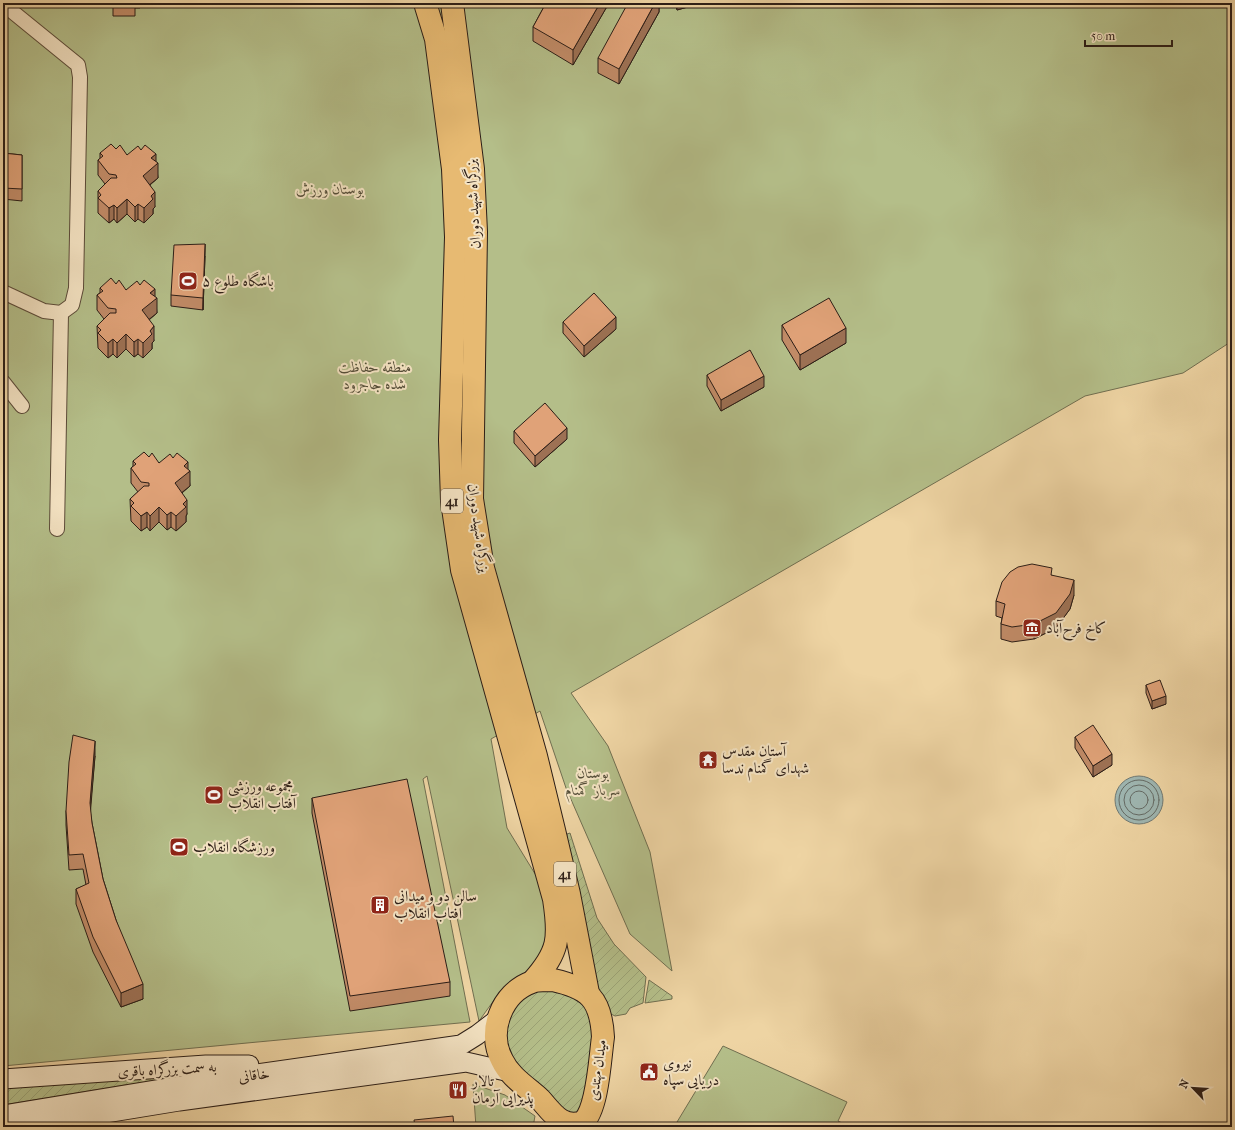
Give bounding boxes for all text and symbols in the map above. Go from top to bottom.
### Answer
scale bar [1085,22,1172,48]
text: 50 m [1091,29,1115,43]
street label: بزرگراه شهید دوران [461,158,485,249]
park label: بوستان ورزش [296,180,364,198]
sports icon: باشگاه طلوع ۵ [177,270,199,292]
place label: باشگاه طلوع ۵ [202,271,274,294]
park label: منطقه حفاظت شده جاجرود [338,358,412,393]
street label: بزرگراه شهید دوران [463,482,495,574]
road number: 41 [441,489,463,513]
museum icon: کاخ فرح‌آباد [1021,617,1043,639]
place label: کاخ فرح‌آباد [1046,619,1107,641]
place label: آستان مقدس شهدای گمنام ندسا [722,742,809,781]
temple icon: آستان مقدس شهدای گمنام ندسا [697,749,719,771]
park label: بوستان سرباز گمنام [565,764,621,803]
place label: مجموعه ورزشی آفتاب انقلاب [228,777,298,812]
sports icon: مجموعه ورزشی آفتاب انقلاب [203,784,225,806]
sports icon: ورزشگاه انقلاب [168,836,190,858]
place label: ورزشگاه انقلاب [193,837,275,856]
road number: 41 [554,862,576,886]
place label: سالن دو و میدانی افتاب انقلاب [394,887,477,922]
building icon: سالن دو و میدانی افتاب انقلاب [369,894,391,916]
street label: میدان مهتدی [584,1038,611,1102]
place label: نیروی دریایی سپاه [663,1054,719,1090]
street label: به سمت بزرگراه باقری [117,1056,217,1082]
public building icon: نیروی دریایی سپاه [638,1061,660,1083]
street label: خاقانی [237,1064,271,1086]
north arrow [1173,1068,1213,1108]
place label: تالار پذیرایی آرمان [470,1072,533,1109]
text: N [1177,1077,1192,1091]
restaurant icon: تالار پذیرایی آرمان [447,1079,469,1101]

